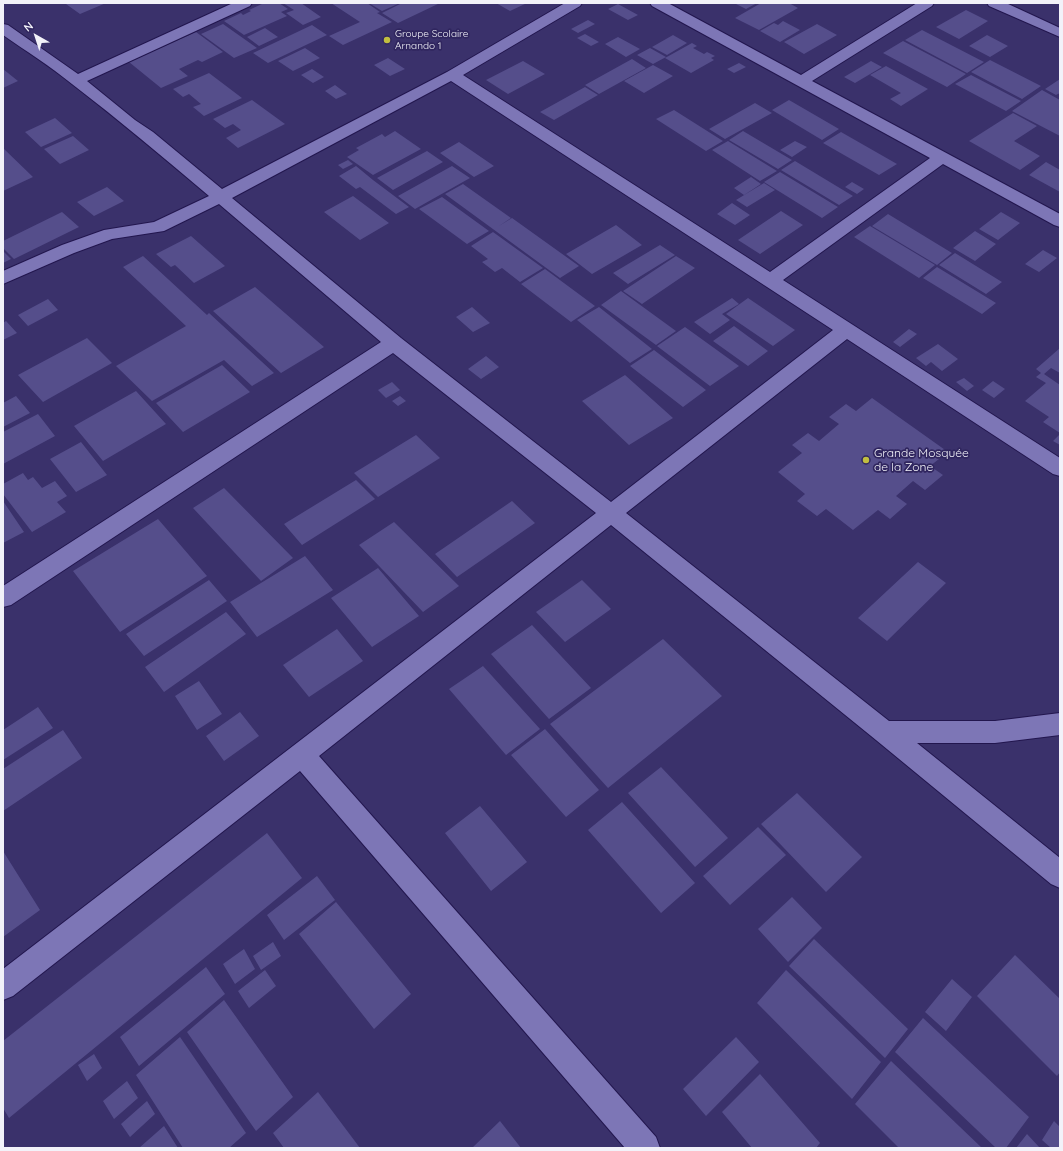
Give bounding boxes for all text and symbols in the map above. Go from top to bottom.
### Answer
north arrow [16,16,56,56]
text: N [21,19,36,35]
place label: Groupe Scolaire Arnando 1 [395,28,468,52]
marker: Groupe Scolaire Arnando 1 [382,35,392,45]
place label: Grande Mosquée de la Zone [874,446,969,474]
marker: Grande Mosquée de la Zone [861,455,871,465]

